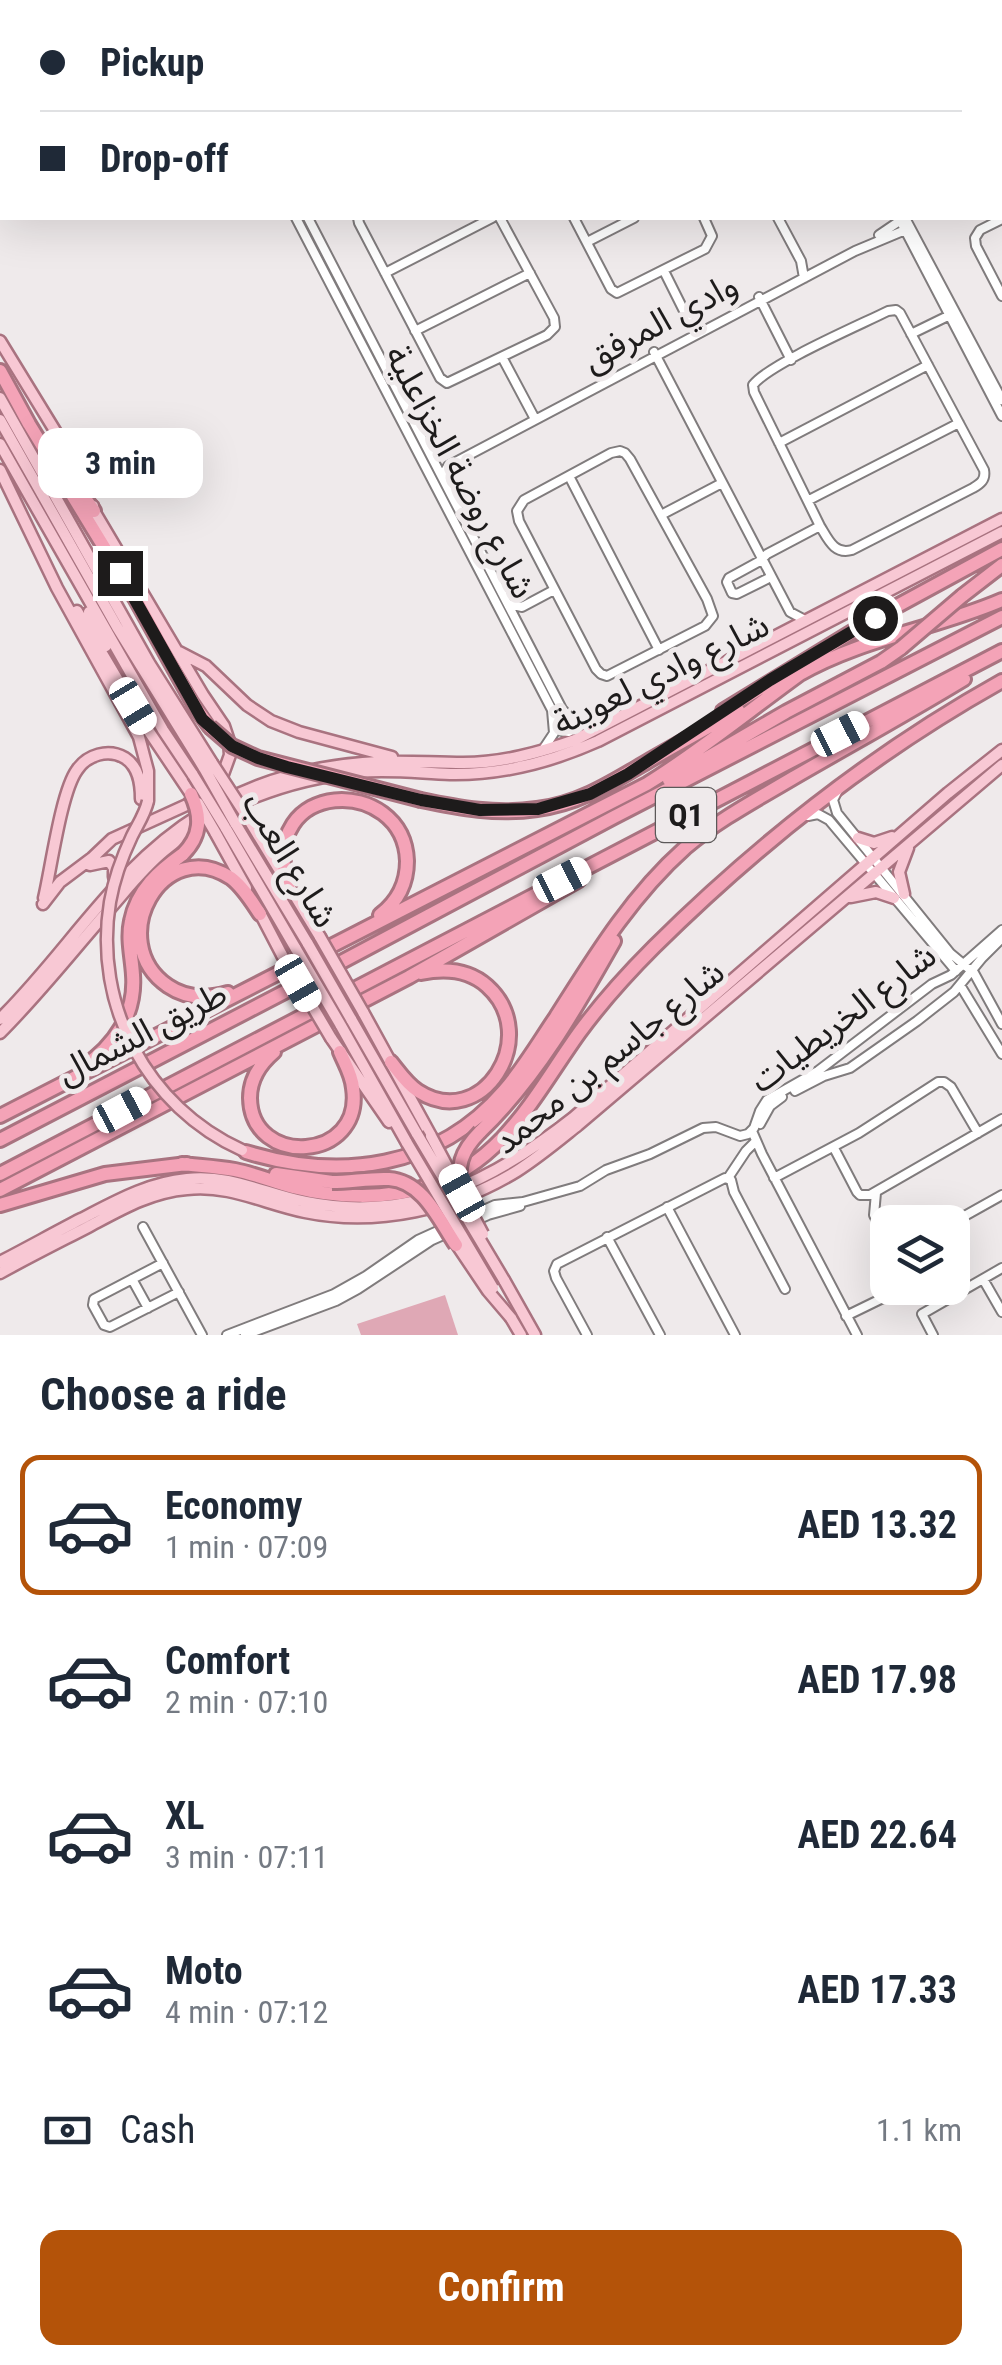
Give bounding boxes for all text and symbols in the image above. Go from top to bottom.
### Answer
text: Pickup [100,41,204,85]
text: Drop-off [100,137,229,181]
street label: وادي المرفق [575,264,747,385]
street label: شارع روضة الخزاعلية [372,338,544,608]
callout: 3 min [38,428,202,498]
text: 3 min [85,444,156,482]
route end [98,551,143,596]
route start [853,596,898,641]
street label: شارع وادي لعوينة [546,604,778,749]
car [105,673,161,739]
car [806,707,874,761]
street label: شارع العب [229,785,346,937]
road number: Q1 [656,788,716,842]
car [528,853,596,907]
street label: شارع الخريطيات [742,935,947,1105]
car [270,950,326,1016]
street label: شارع جاسم بن محمد [485,951,736,1167]
street label: طريق الشمال [50,973,234,1093]
car [88,1083,156,1137]
car [434,1159,490,1227]
map controls [870,1205,970,1305]
button: layers [870,1205,970,1305]
text: Choose a ride [40,1368,287,1421]
icon: car [45,1480,135,1570]
text: Economy [165,1484,302,1528]
text: AED 13.32 [798,1503,957,1547]
text: 1 min · 07:09 [165,1528,328,1566]
icon: car [45,1635,135,1725]
text: Comfort [165,1639,290,1683]
text: AED 17.98 [798,1658,957,1702]
text: 2 min · 07:10 [165,1683,328,1721]
icon: car [45,1790,135,1880]
text: XL [165,1794,204,1838]
text: AED 22.64 [798,1813,957,1857]
text: 3 min · 07:11 [165,1838,328,1876]
icon: car [45,1945,135,2035]
text: Moto [165,1949,243,1993]
text: AED 17.33 [798,1968,957,2012]
text: 4 min · 07:12 [165,1993,328,2031]
icon: cash [40,2103,95,2158]
text: Cash [120,2108,195,2152]
text: 1.1 km [876,2111,962,2149]
button: Confirm [40,2230,962,2345]

